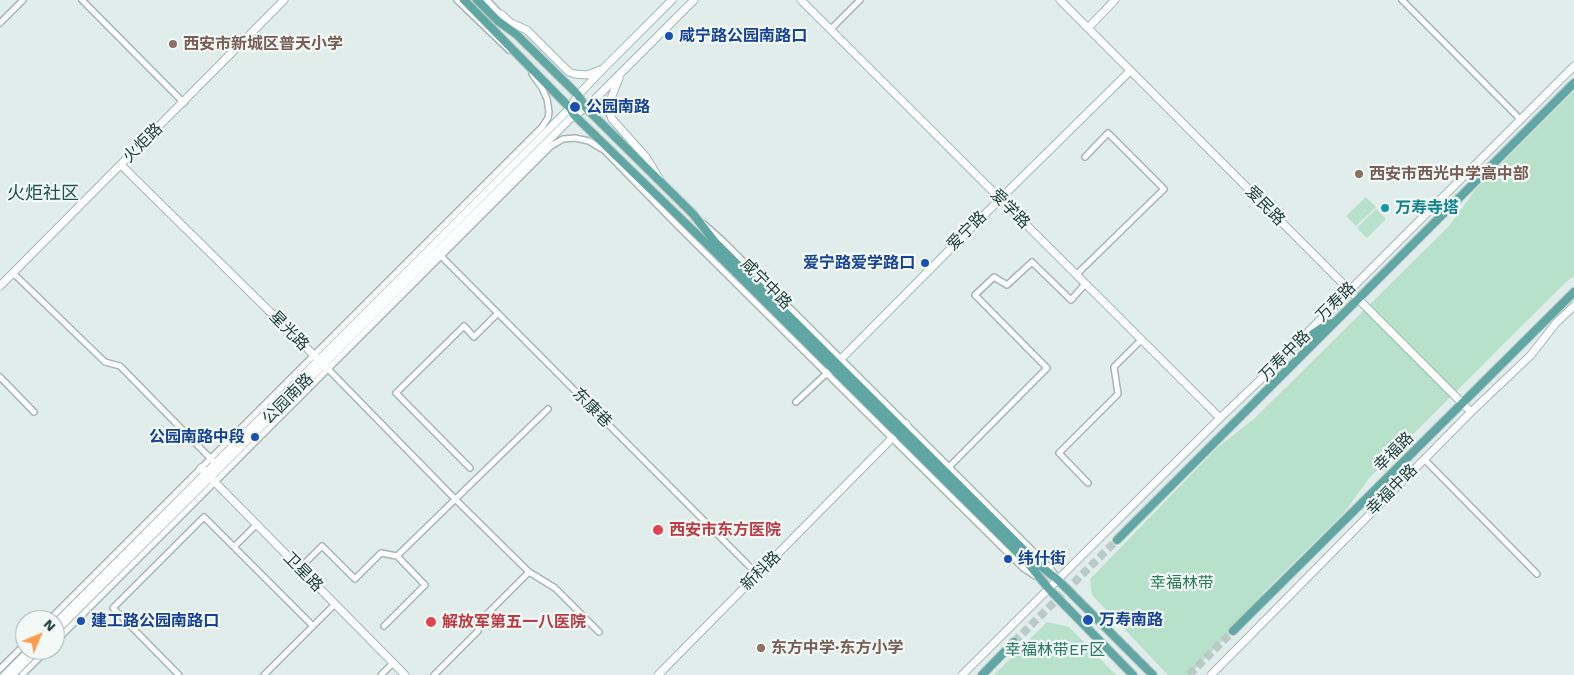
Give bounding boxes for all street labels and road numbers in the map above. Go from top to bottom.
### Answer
street label: 火炬路 [119,119,167,167]
street label: 爱民路 [1241,182,1289,230]
street label: 爱学路 [986,185,1034,233]
street label: 爱宁路 [943,207,991,255]
street label: 咸宁中路 [737,255,795,313]
street label: 万寿路 [1312,278,1360,326]
street label: 星光路 [265,307,313,355]
street label: 万寿中路 [1256,327,1314,385]
street label: 公园南路 [259,370,317,428]
street label: 东康巷 [568,384,616,432]
street label: 幸福路 [1370,428,1418,476]
street label: 幸福中路 [1363,461,1421,519]
street label: 新科路 [737,547,785,595]
street label: 卫星路 [279,548,327,596]

